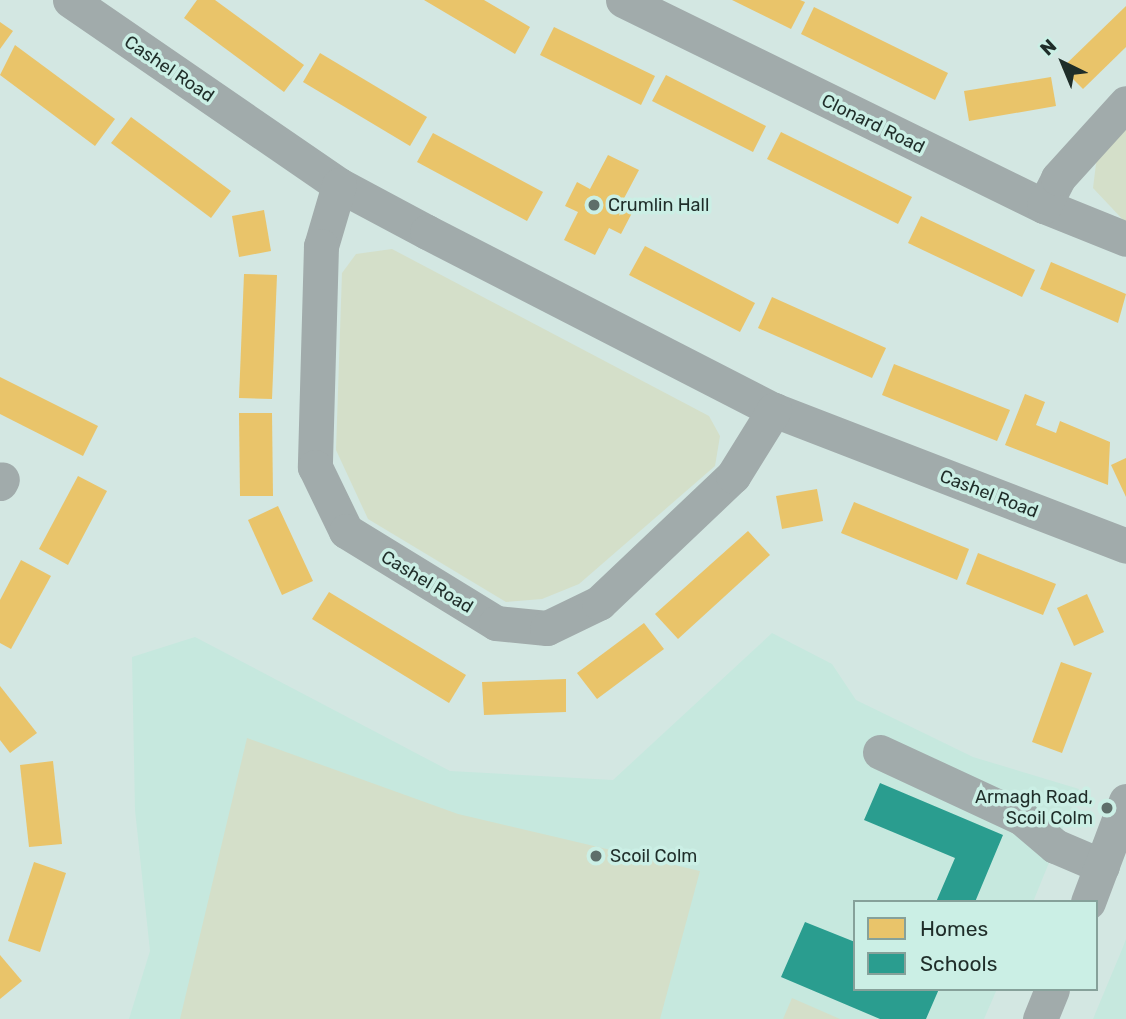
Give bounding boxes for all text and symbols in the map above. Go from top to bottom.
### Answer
north arrow [1028,28,1098,98]
street label: Cashel Road [120,31,218,107]
text: N [1035,34,1061,60]
street label: Clonard Road [818,90,928,158]
place label: Crumlin Hall [608,194,709,216]
marker: Crumlin Hall [586,197,602,213]
street label: Cashel Road [937,465,1041,523]
street label: Cashel Road [377,546,477,618]
place label: Armagh Road, Scoil Colm [975,787,1093,830]
marker: Armagh Road, Scoil Colm [1099,800,1115,816]
place label: Scoil Colm [610,845,697,867]
marker: Scoil Colm [588,848,604,864]
legend [853,900,1098,991]
text: Homes [920,916,988,941]
text: Schools [920,951,997,976]

